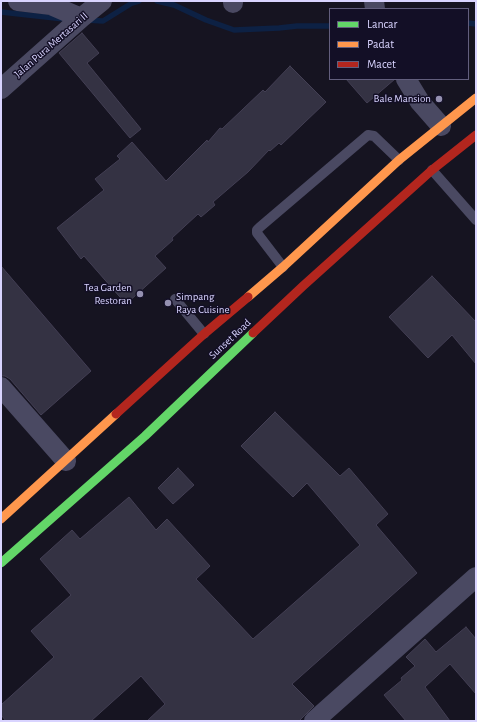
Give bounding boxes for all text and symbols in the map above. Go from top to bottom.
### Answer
legend [329,8,469,80]
street label: Jalan Pura Mertasari II [11,9,91,81]
text: Lancar [367,18,397,30]
text: Padat [367,38,394,50]
text: Macet [367,58,396,70]
place label: Bale Mansion [373,92,431,106]
marker: Bale Mansion [434,94,444,104]
place label: Tea Garden Restoran [84,281,132,307]
marker: Tea Garden Restoran [135,289,145,299]
place label: Simpang Raya Cuisine [176,290,230,316]
marker: Simpang Raya Cuisine [163,298,173,308]
street label: Sunset Road [206,316,254,362]

